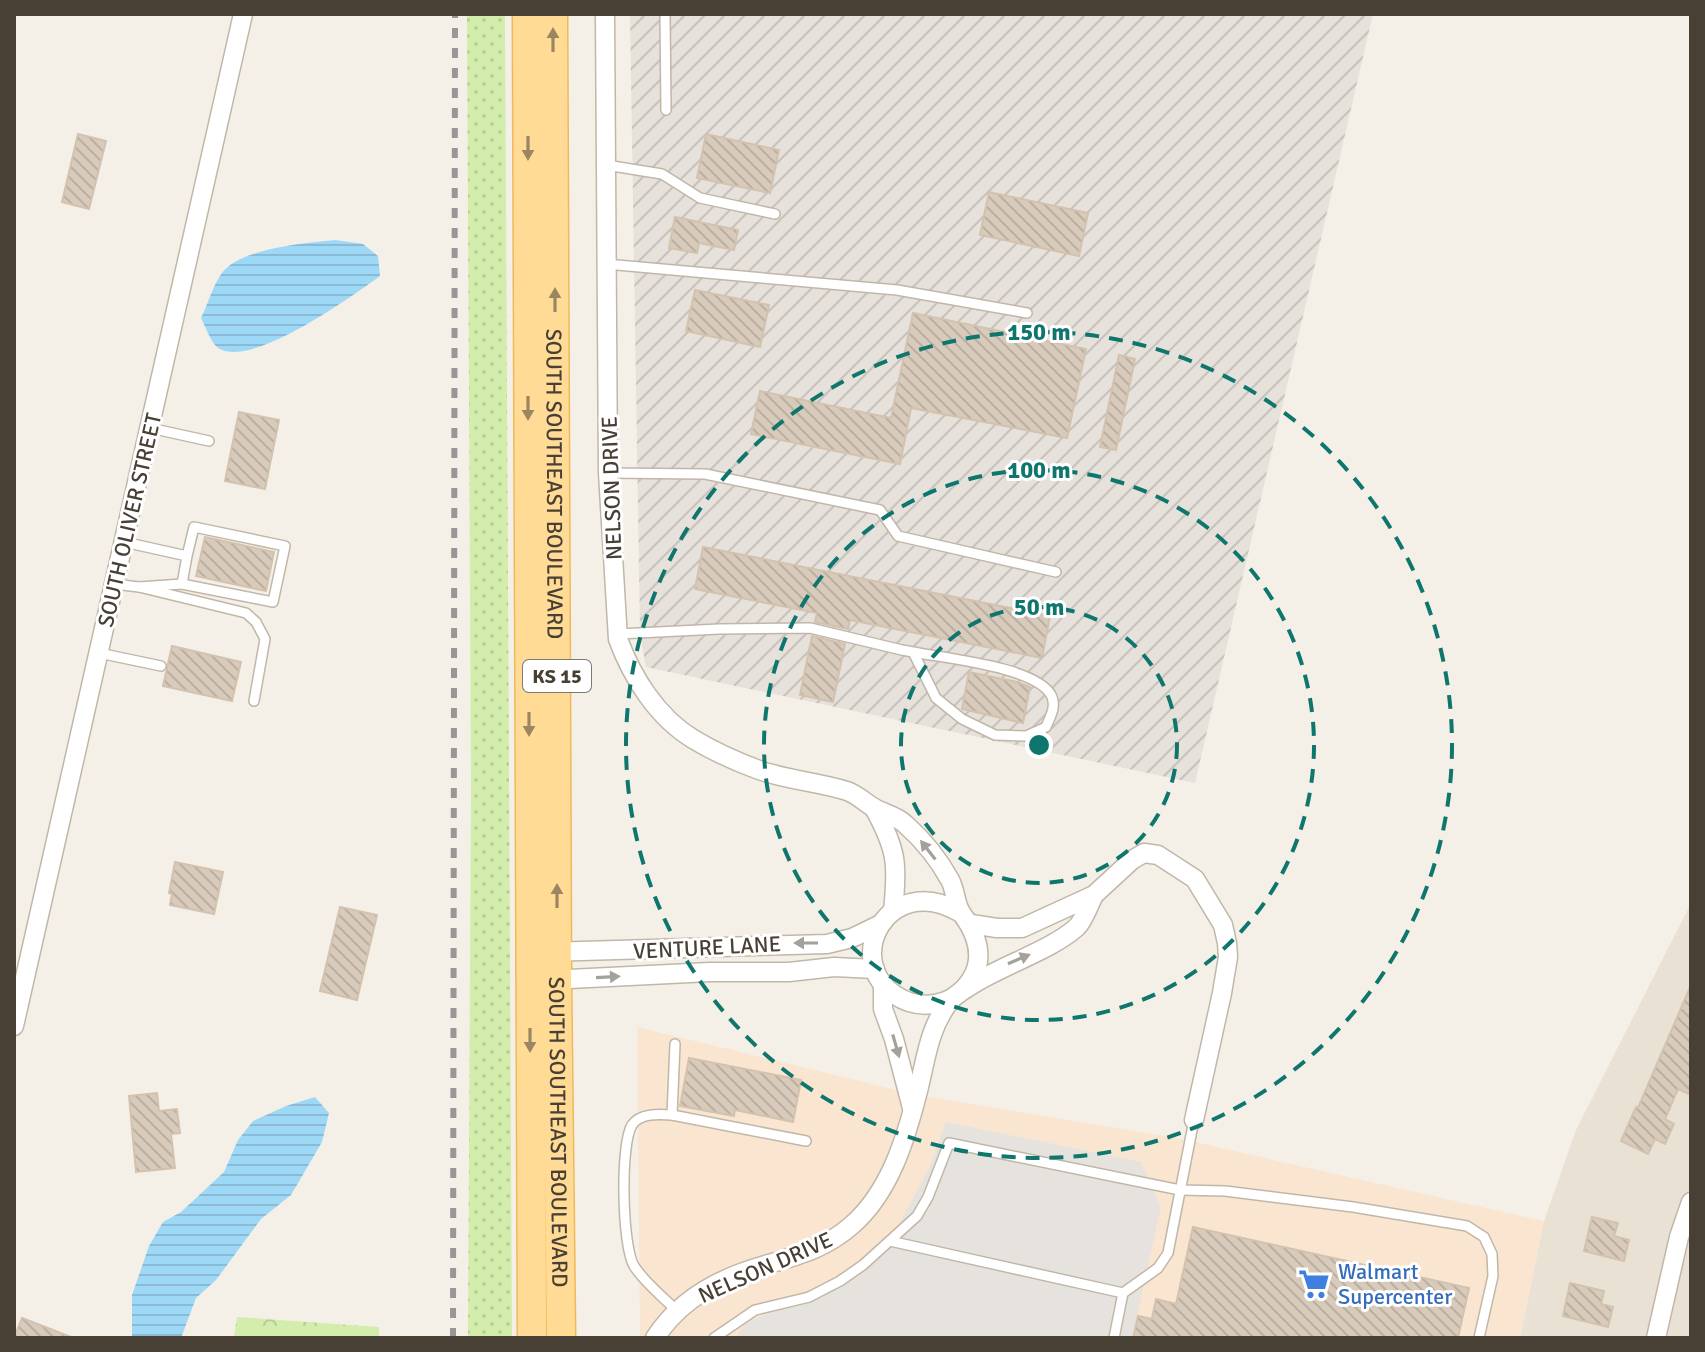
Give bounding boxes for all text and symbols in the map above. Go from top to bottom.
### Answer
one-way arrow [547,27,559,52]
one-way arrow [522,136,534,161]
one-way arrow [549,287,561,312]
text: 150 m [1007,317,1071,347]
street label: SOUTH SOUTHEAST BOULEVARD [540,329,569,639]
one-way arrow [522,396,534,421]
street label: SOUTH OLIVER STREET [92,410,167,630]
street label: NELSON DRIVE [595,416,628,560]
text: 100 m [1007,455,1071,485]
text: 50 m [1014,592,1064,622]
road number: KS 15 [523,660,591,692]
one-way arrow [523,712,535,737]
centre of rings [1025,731,1053,759]
one-way arrow [921,840,937,860]
one-way arrow [551,883,563,908]
street label: VENTURE LANE [632,930,782,965]
one-way arrow [793,937,818,949]
one-way arrow [1008,953,1031,966]
one-way arrow [596,970,621,983]
street label: SOUTH SOUTHEAST BOULEVARD [543,977,573,1287]
one-way arrow [524,1028,536,1053]
one-way arrow [890,1033,902,1058]
street label: NELSON DRIVE [694,1226,837,1309]
place label: Walmart Supercenter [1338,1258,1452,1310]
supermarket icon: Walmart Supercenter [1297,1267,1331,1301]

